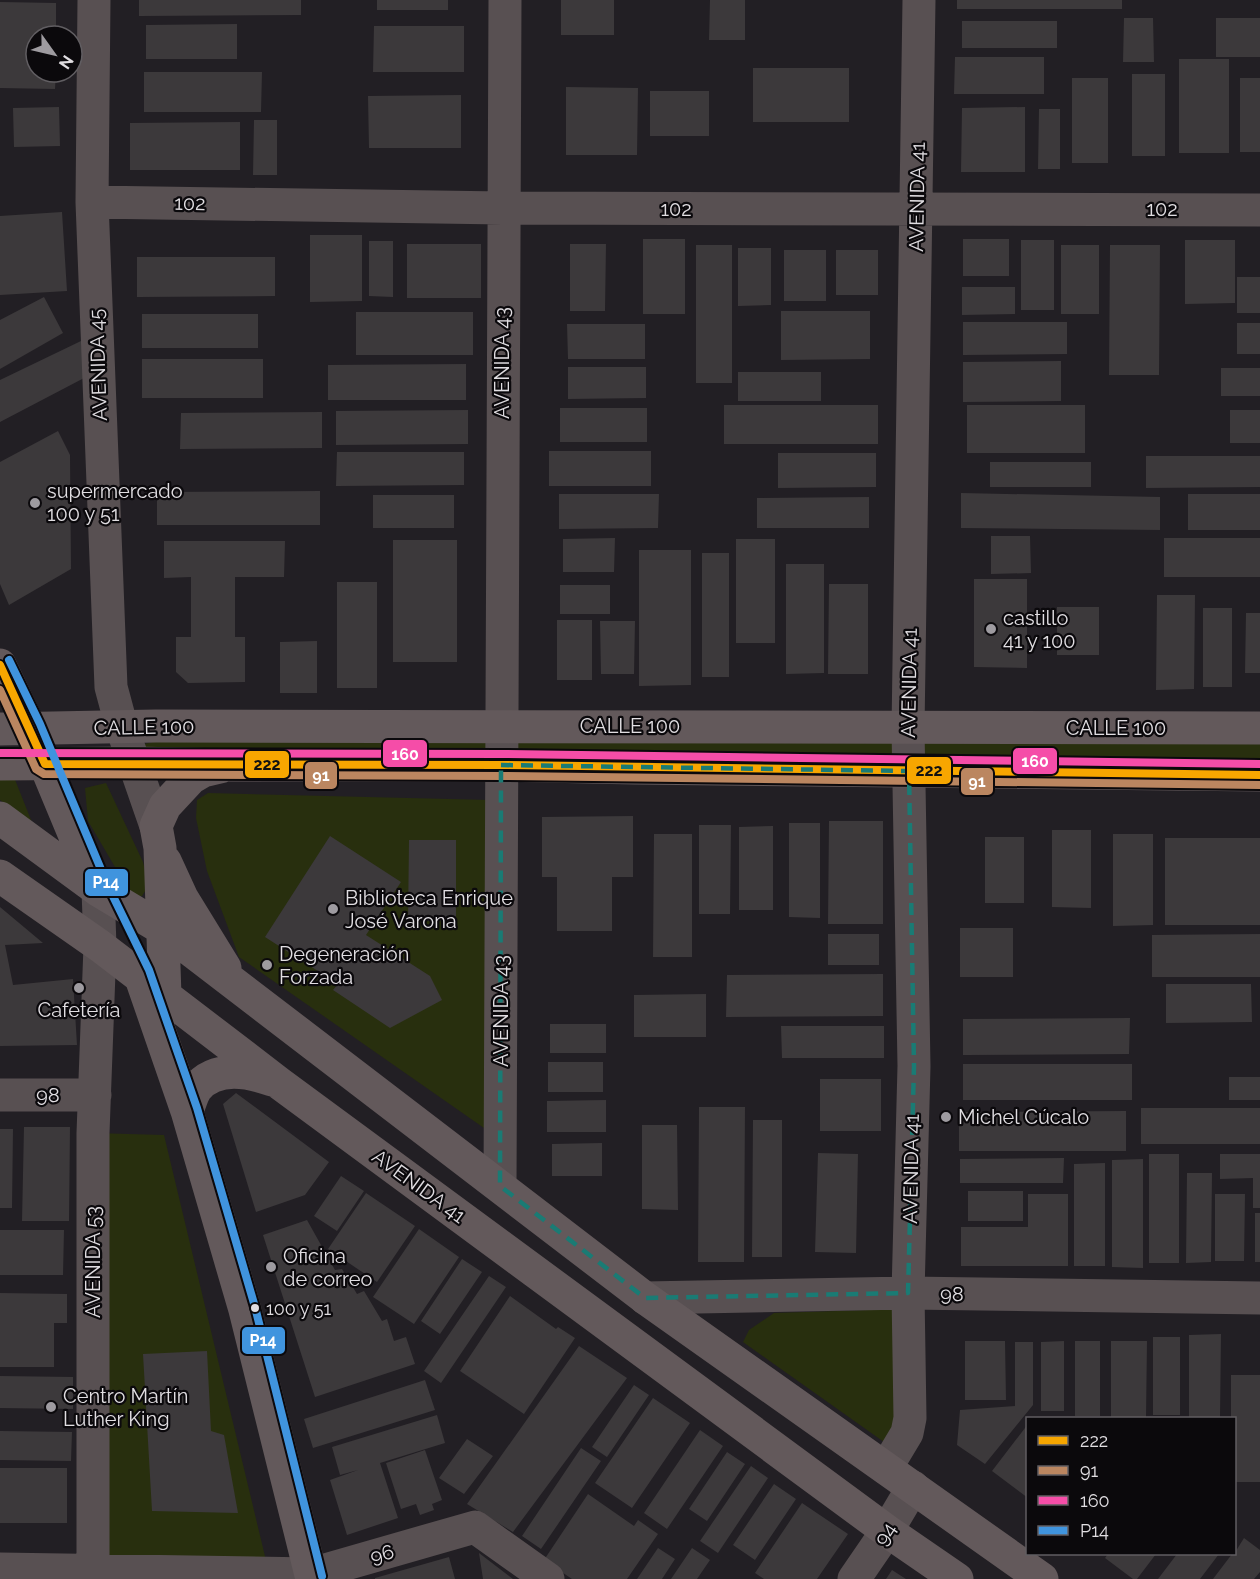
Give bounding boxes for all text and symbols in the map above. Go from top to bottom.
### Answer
north arrow [24,24,84,84]
text: N [55,52,77,72]
street label: AVENIDA 41 [904,141,930,252]
street label: 102 [174,191,206,215]
street label: 102 [660,197,692,221]
street label: 102 [1146,197,1178,221]
street label: AVENIDA 43 [490,307,514,419]
street label: AVENIDA 45 [84,308,112,421]
place label: supermercado 100 y 51 [47,479,183,526]
marker: supermercado 100 y 51 [28,496,42,510]
place label: castillo 41 y 100 [1003,606,1075,653]
marker: castillo 41 y 100 [984,622,998,636]
street label: AVENIDA 41 [896,627,922,738]
street label: CALLE 100 [93,714,195,740]
street label: CALLE 100 [580,714,680,738]
street label: CALLE 100 [1066,716,1166,740]
line badge: 160 [382,739,428,768]
text: 160 [391,745,419,764]
line badge: 160 [1012,747,1058,775]
line badge: 222 [244,750,290,779]
text: 160 [1021,752,1049,771]
text: 222 [253,755,281,774]
line badge: 222 [906,756,952,785]
line badge: 91 [304,761,338,790]
text: 222 [915,761,943,780]
text: 91 [312,766,330,785]
line badge: 91 [960,767,994,796]
text: 91 [968,772,986,791]
line badge: P14 [84,868,129,897]
text: P14 [92,873,120,892]
place label: Biblioteca Enrique José Varona [345,886,513,933]
marker: Biblioteca Enrique José Varona [326,902,340,916]
place label: Degeneración Forzada [279,942,409,989]
street label: AVENIDA 43 [489,955,513,1067]
marker: Degeneración Forzada [260,958,274,972]
marker: Cafetería [72,981,86,995]
place label: Cafetería [37,998,121,1022]
street label: 98 [36,1083,60,1107]
place label: Michel Cúcalo [958,1105,1089,1129]
marker: Michel Cúcalo [939,1110,953,1124]
street label: AVENIDA 41 [898,1113,924,1224]
street label: AVENIDA 41 [368,1144,471,1228]
street label: AVENIDA 53 [81,1206,105,1318]
place label: Oficina de correo [283,1244,373,1291]
marker: Oficina de correo [264,1260,278,1274]
street label: 98 [940,1282,964,1306]
place label: 100 y 51 [266,1298,332,1319]
marker: 100 y 51 [249,1302,261,1314]
line badge: P14 [241,1326,286,1355]
text: P14 [249,1331,277,1350]
place label: Centro Martín Luther King [63,1384,189,1431]
marker: Centro Martín Luther King [44,1400,58,1414]
legend [1026,1417,1236,1555]
text: 222 [1080,1430,1108,1451]
text: 91 [1080,1460,1099,1481]
text: 160 [1080,1490,1110,1511]
street label: 94 [869,1518,901,1550]
text: P14 [1080,1520,1109,1541]
street label: 96 [367,1539,397,1569]

